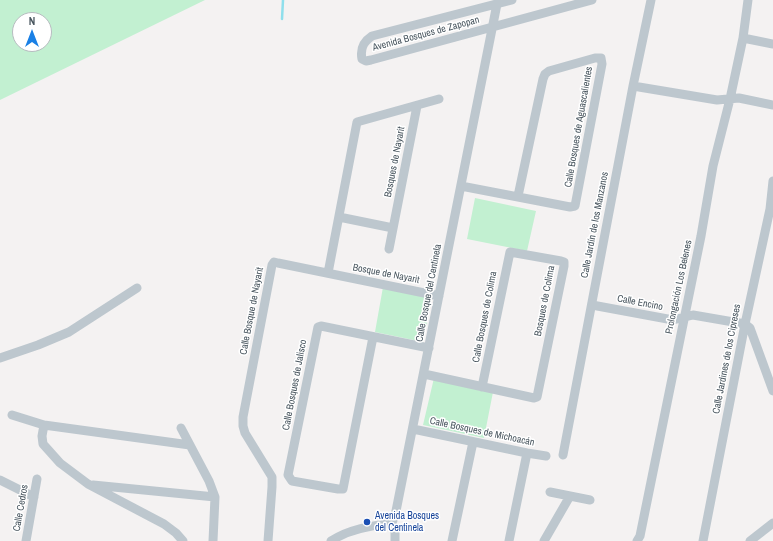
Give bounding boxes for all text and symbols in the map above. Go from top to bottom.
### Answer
north arrow [12,12,52,52]
text: N [29,14,35,28]
street label: Avenida Bosques de Zapopan [371,14,481,54]
street label: Calle Bosques de Aguascalientes [562,66,596,188]
street label: Bosques de Nayarit [382,126,408,198]
street label: Calle Jardín de los Manzanos [579,171,611,279]
street label: Prolongación Los Belenes [663,239,695,335]
street label: Calle Bosque del Centinela [414,243,444,343]
street label: Bosque de Nayarit [352,262,420,286]
street label: Bosques de Colima [532,265,558,337]
street label: Calle Bosque de Nayarit [238,266,266,356]
street label: Calle Bosques de Colima [470,270,500,364]
street label: Calle Encino [616,293,664,313]
street label: Calle Jardines de los Cipreses [710,303,744,415]
street label: Calle Bosques de Jalisco [280,339,310,431]
street label: Calle Bosques de Michoacán [429,415,535,449]
street label: Calle Cedros [11,484,31,532]
place label: Avenida Bosques del Centinela [375,510,439,534]
marker: Avenida Bosques del Centinela [362,517,372,527]

